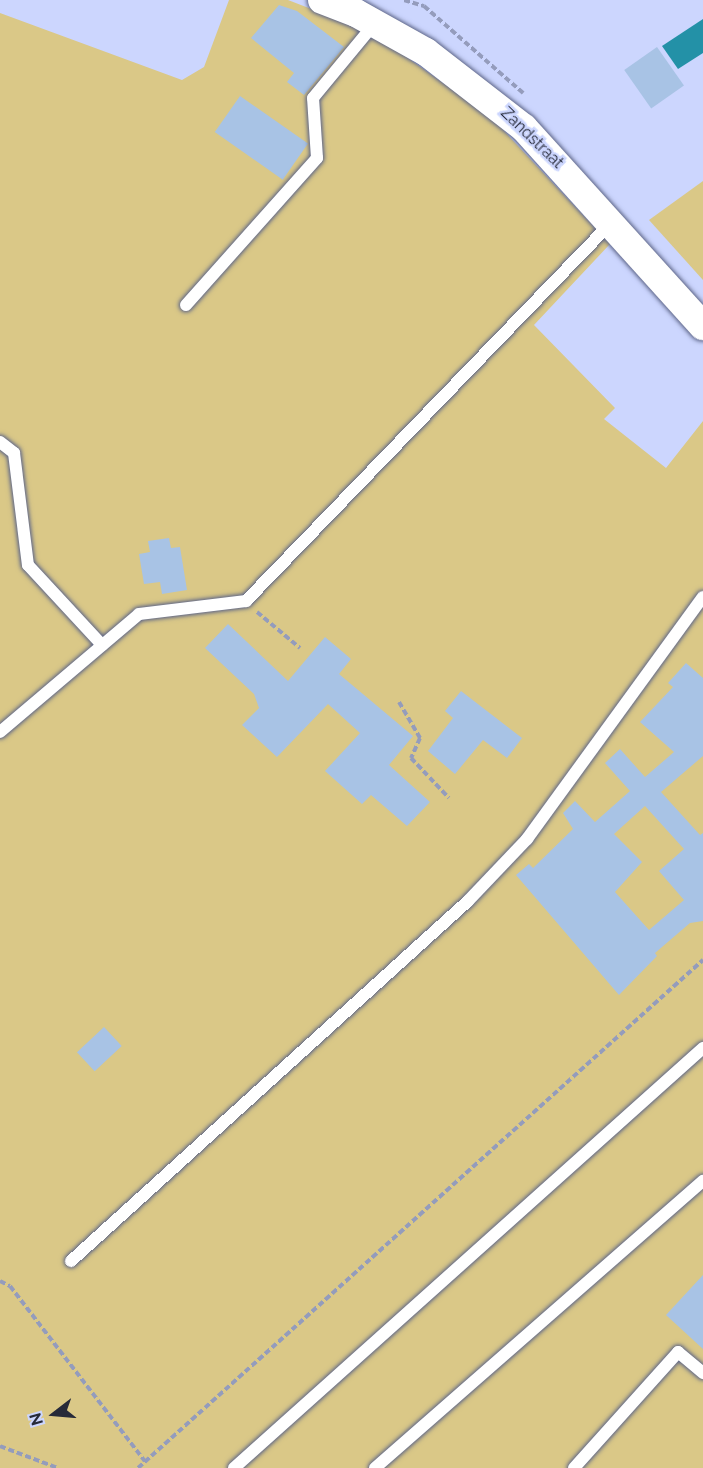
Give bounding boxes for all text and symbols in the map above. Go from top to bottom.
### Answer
street label: Zandstraat [497,103,567,173]
north arrow [24,1384,84,1444]
text: N [25,1411,47,1428]

